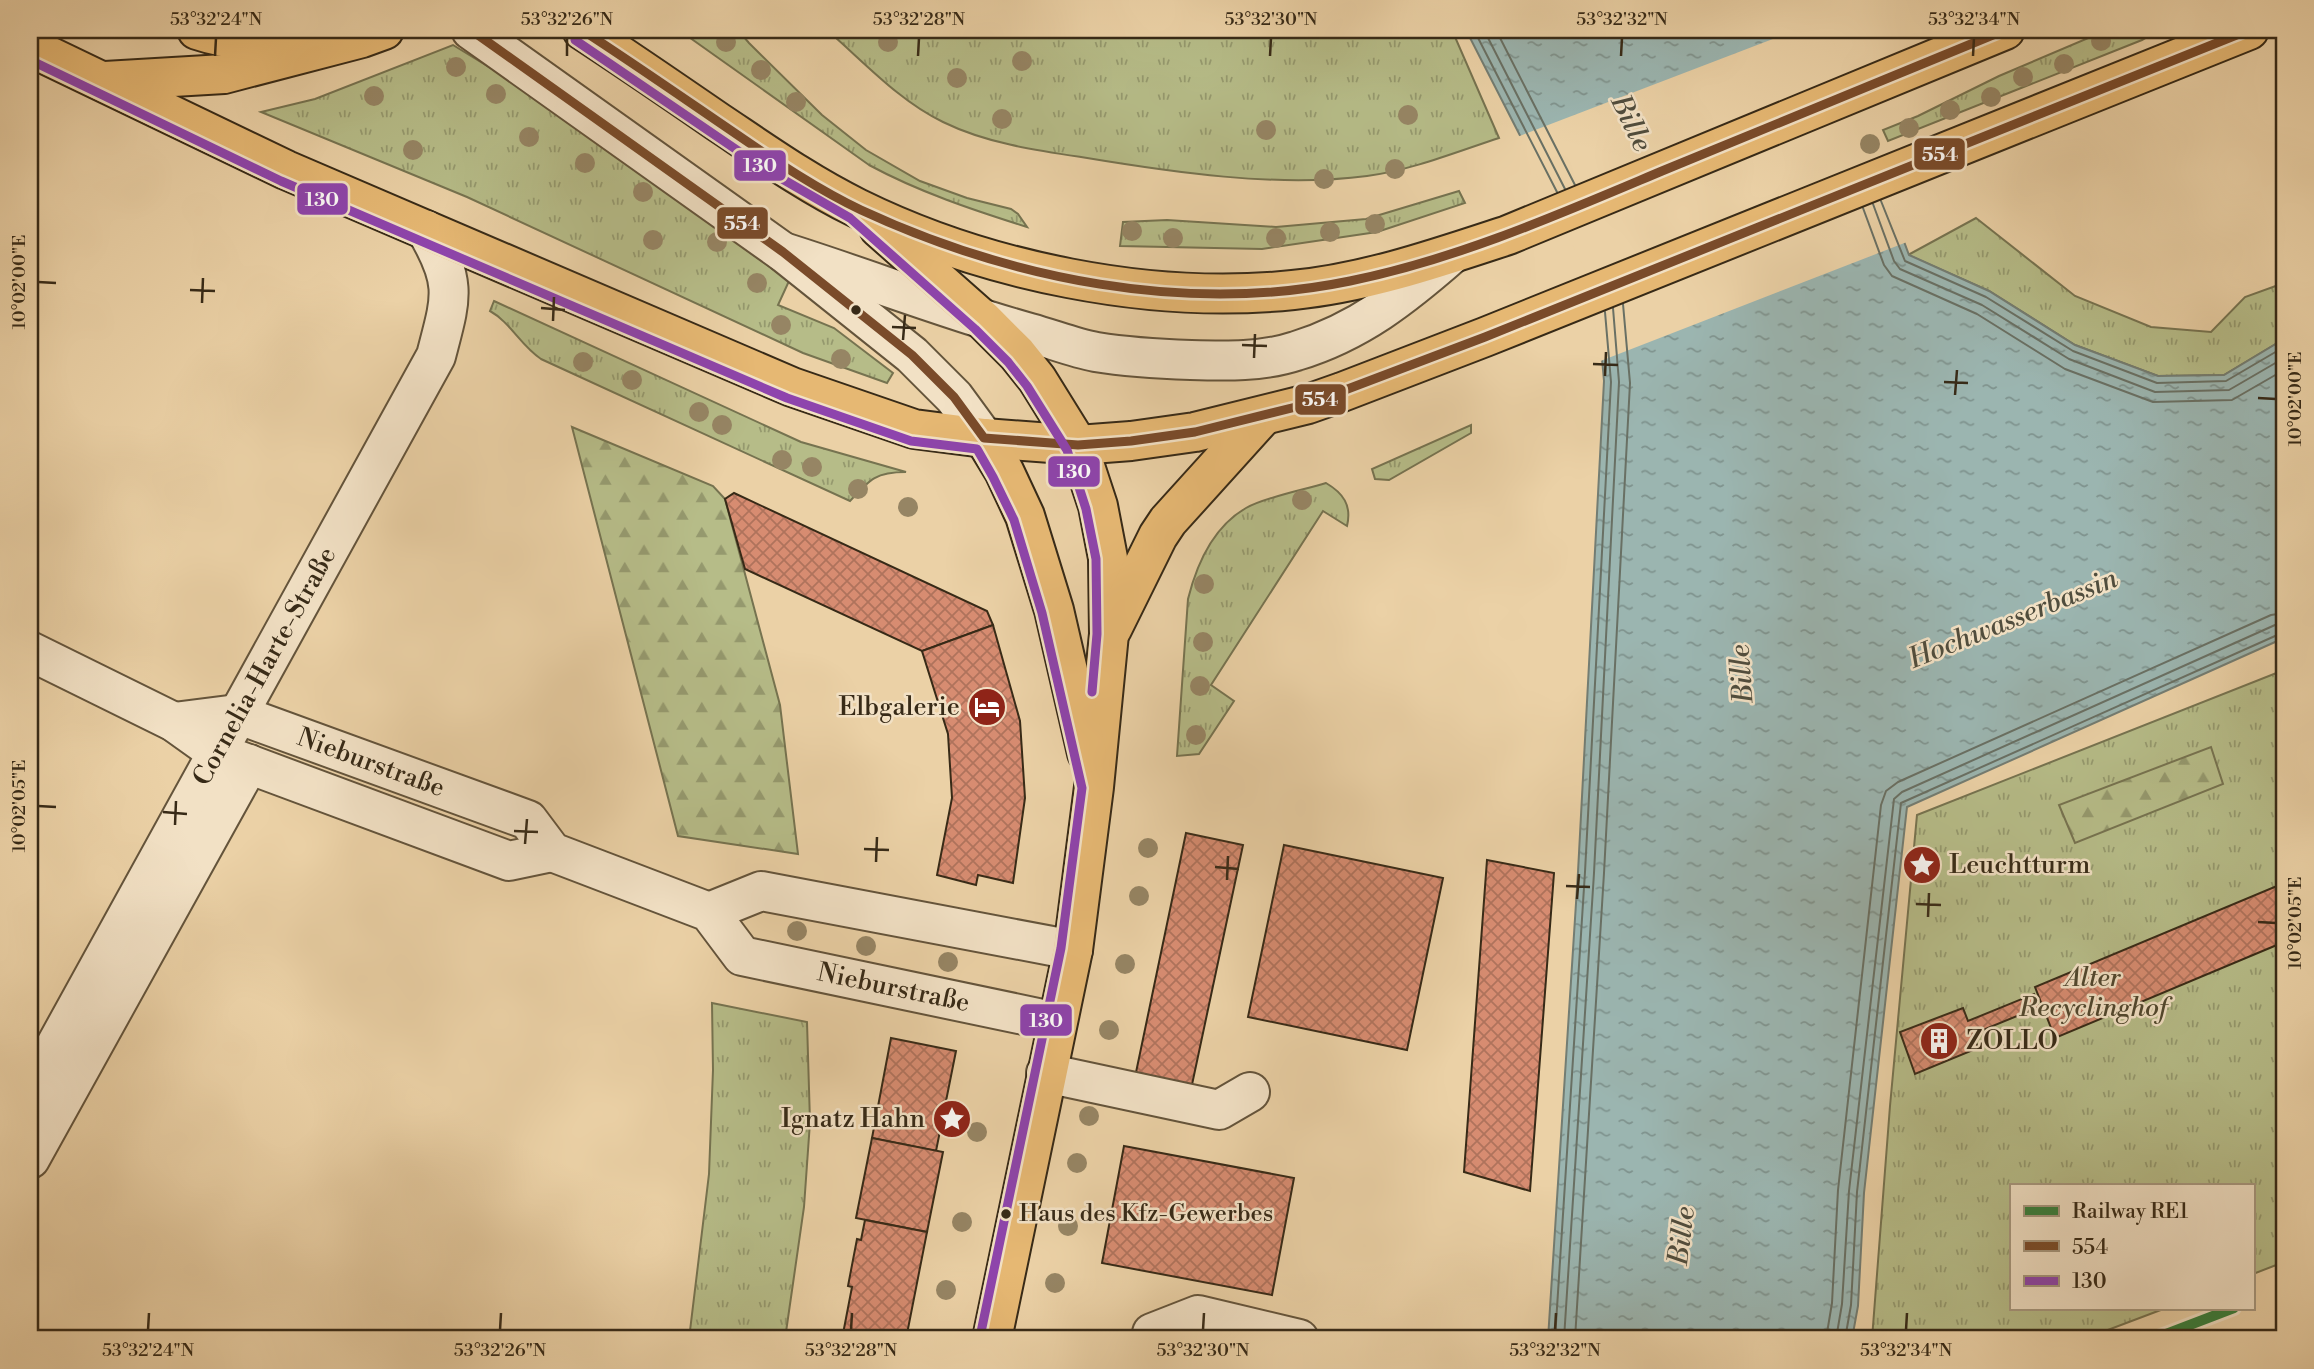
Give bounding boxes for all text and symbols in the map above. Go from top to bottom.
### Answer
text: 53°32'24"N [170,8,263,31]
text: 53°32'26"N [521,8,614,31]
text: 53°32'28"N [873,8,966,31]
text: 53°32'30"N [1225,8,1318,31]
text: 53°32'32"N [1576,8,1668,31]
text: 53°32'34"N [1928,8,2021,31]
water label: Bille [1602,88,1660,157]
line badge: 554 [1913,137,1966,171]
text: 554 [1922,143,1959,167]
line badge: 130 [733,149,787,182]
text: 130 [743,154,777,178]
line badge: 130 [296,182,349,216]
text: 130 [305,188,339,212]
line badge: 554 [716,206,769,240]
text: 554 [724,212,761,236]
text: 10°02'00"E [8,234,31,330]
unlabelled marker [849,303,863,317]
text: 10°02'00"E [2284,351,2307,447]
line badge: 554 [1294,383,1347,416]
text: 554 [1302,388,1339,412]
line badge: 130 [1047,455,1101,488]
text: 130 [1057,460,1091,484]
street label: Cornelia-Harte-Straße [186,542,343,791]
water label: Hochwasserbassin [1902,561,2123,677]
water label: Bille [1722,643,1762,706]
hotel icon: Elbgalerie [966,686,1008,728]
place label: Elbgalerie [839,691,960,723]
street label: Nieburstraße [293,721,449,804]
text: 10°02'05"E [8,760,31,853]
place icon: Leuchtturm [1901,844,1943,886]
place label: Leuchtturm [1949,849,2091,881]
text: 10°02'05"E [2284,877,2307,970]
street label: Nieburstraße [814,956,972,1019]
park label: Alter Recyclinghof [2018,962,2173,1024]
line badge: 130 [1019,1003,1073,1037]
text: 130 [1029,1009,1063,1033]
building icon: ZOLLO [1918,1020,1960,1062]
place label: ZOLLO [1966,1025,2058,1057]
place icon: Ignatz Hahn [931,1098,973,1140]
place label: Ignatz Hahn [781,1103,925,1135]
legend [2010,1184,2254,1310]
place label: Haus des Kfz-Gewerbes [1019,1199,1273,1229]
text: Railway RE1 [2072,1199,2188,1225]
water label: Bille [1661,1205,1703,1268]
marker: Haus des Kfz-Gewerbes [999,1207,1013,1221]
text: 554 [2072,1235,2108,1261]
text: 130 [2072,1269,2107,1295]
text: 53°32'24"N [102,1339,195,1362]
text: 53°32'26"N [454,1339,547,1362]
text: 53°32'28"N [805,1339,898,1362]
text: 53°32'30"N [1157,1339,1250,1362]
text: 53°32'32"N [1509,1339,1601,1362]
text: 53°32'34"N [1860,1339,1953,1362]

